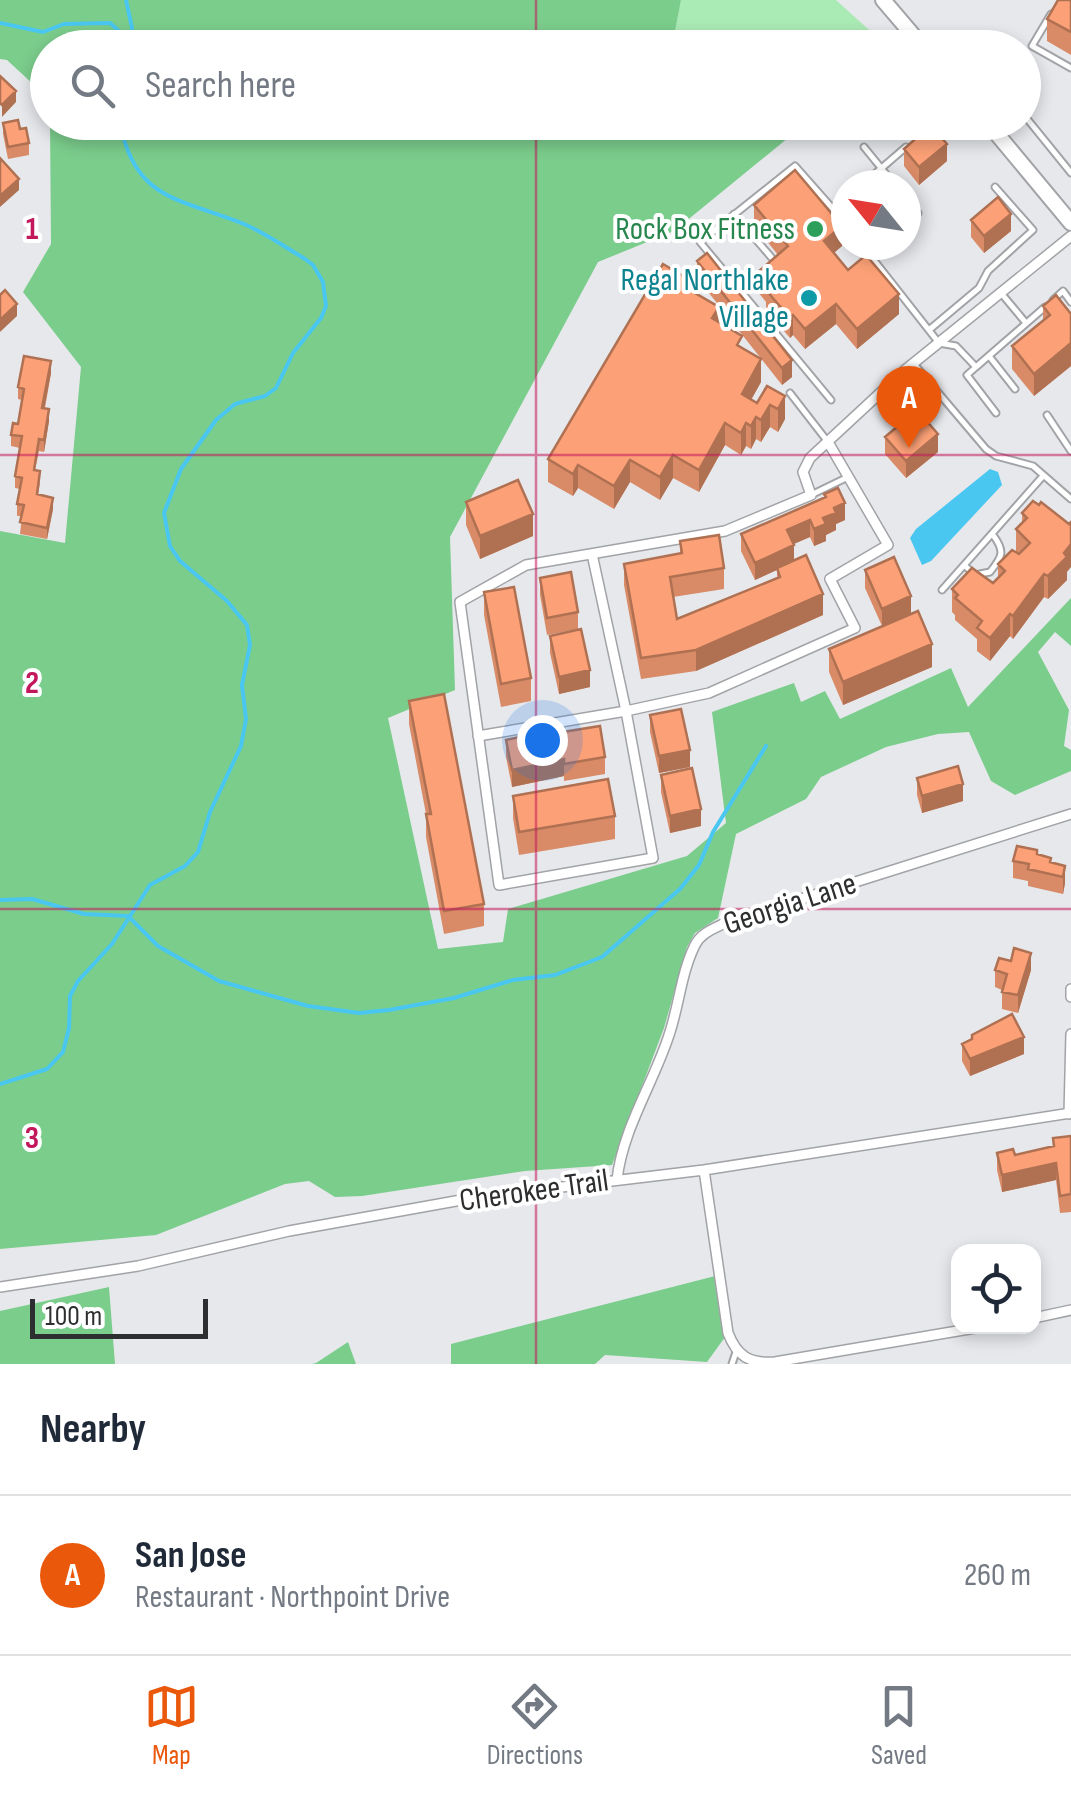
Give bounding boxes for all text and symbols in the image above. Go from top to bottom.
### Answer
search box [30,30,1041,140]
icon: search [65,58,120,113]
text: Search here [145,63,296,108]
north arrow [831,170,921,260]
text: 1 [26,210,39,249]
place label: Rock Box Fitness [615,210,795,249]
marker: Rock Box Fitness [804,218,826,240]
place label: Regal Northlake Village [621,261,789,337]
marker: Regal Northlake Village [798,287,820,309]
pin: A [876,366,942,448]
text: 2 [25,664,39,703]
your location [517,715,568,766]
street label: Georgia Lane [719,864,861,944]
text: 3 [25,1119,39,1158]
street label: Cherokee Trail [457,1161,611,1221]
map controls [951,1244,1041,1334]
button: locate [951,1244,1041,1334]
scale bar [30,1294,208,1338]
text: 100 m [45,1300,102,1333]
text: Nearby [40,1404,146,1455]
text: San Jose [135,1533,246,1578]
text: A [65,1556,80,1595]
text: 260 m [964,1556,1031,1595]
text: Restaurant · Northpoint Drive [135,1578,450,1617]
tab: Map [144,1679,199,1772]
tab: Directions [487,1679,583,1772]
tab: Saved [871,1679,927,1772]

